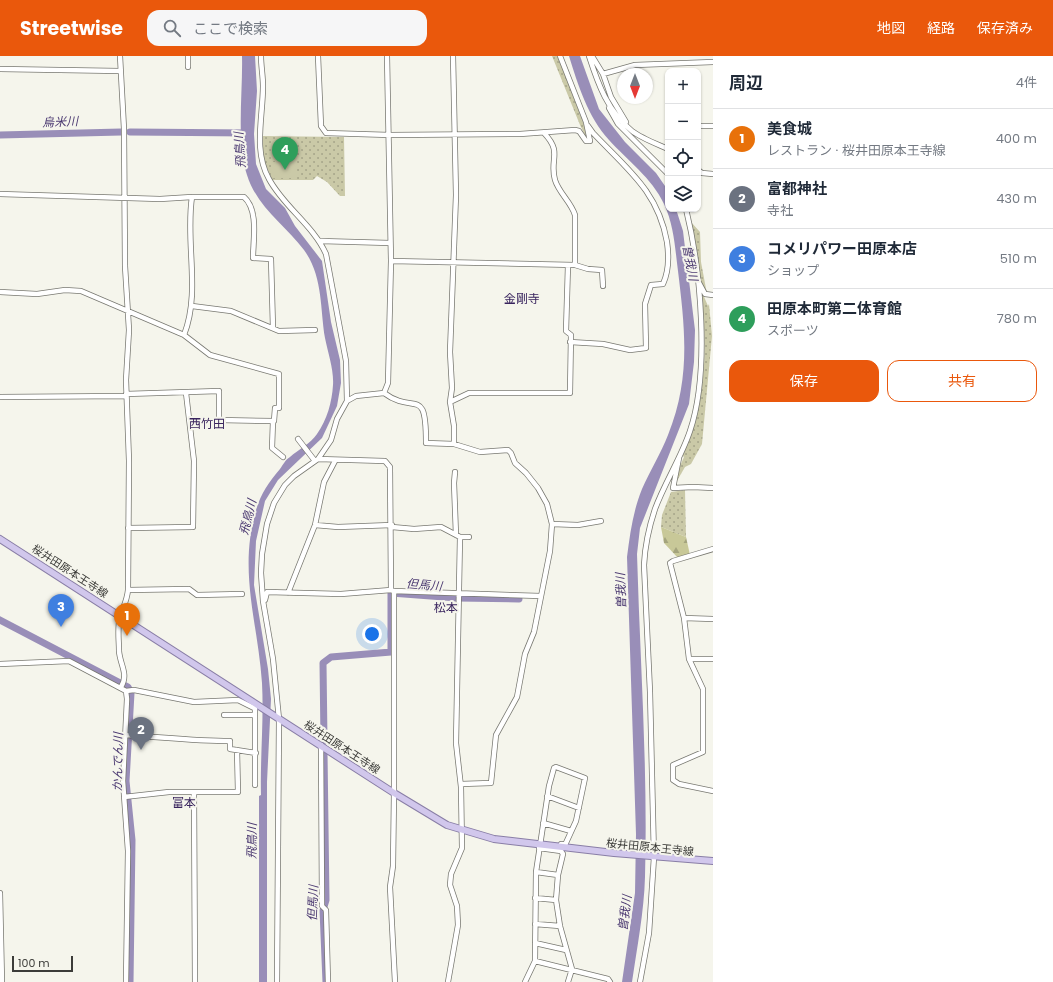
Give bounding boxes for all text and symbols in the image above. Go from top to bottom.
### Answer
search box [147,10,427,46]
text: Streetwise [20,15,123,42]
icon: search [161,17,183,39]
text: ここで検索 [193,18,268,39]
text: 地図 [877,18,905,38]
text: 経路 [927,18,955,38]
text: 保存済み [977,18,1033,38]
north arrow [617,68,653,104]
map controls [665,68,701,212]
button: + [665,68,701,104]
text: 周辺 [729,71,763,95]
text: 4件 [1016,73,1037,92]
button: − [665,104,701,140]
water label: 烏米川 [42,112,80,131]
text: 美食城 [767,118,812,139]
water label: 飛鳥川 [230,129,249,169]
text: 1 [740,129,744,148]
text: 400 m [996,129,1037,148]
pin: 4 [272,137,298,170]
button: locate [665,140,701,176]
text: レストラン · 桜井田原本王寺線 [767,141,946,160]
button: layers [665,176,701,212]
text: 富都神社 [767,178,827,199]
text: 2 [738,189,746,208]
text: 430 m [996,189,1037,208]
text: 寺社 [767,201,793,220]
text: コメリパワー田原本店 [767,238,917,259]
water label: 曽我川 [679,244,703,284]
text: 3 [738,249,746,268]
text: 510 m [1000,249,1037,268]
text: ショップ [767,261,819,280]
district label: 金剛寺 [504,290,540,307]
text: 田原本町第二体育館 [767,298,902,319]
text: 4 [738,309,746,328]
text: 780 m [997,309,1037,328]
text: スポーツ [767,321,819,340]
button: 保存 [729,360,879,402]
button: 共有 [887,360,1037,402]
district label: 西竹田 [189,415,225,432]
water label: 飛鳥川 [235,495,261,536]
street label: 桜井田原本王寺線 [29,540,111,602]
water label: 曽我川 [611,571,630,609]
water label: 但馬川 [405,574,445,595]
pin: 3 [48,594,74,627]
district label: 松本 [434,599,458,616]
pin: 1 [114,603,140,636]
your location [362,624,382,644]
street label: 桜井田原本王寺線 [301,716,383,778]
pin: 2 [128,717,154,750]
water label: かんでん川 [108,730,127,792]
district label: 富本 [172,794,196,811]
water label: 飛鳥川 [243,821,260,859]
street label: 桜井田原本王寺線 [605,834,695,860]
water label: 但馬川 [303,883,322,921]
water label: 曽我川 [614,892,635,932]
scale bar [12,954,73,973]
text: 100 m [18,955,50,971]

